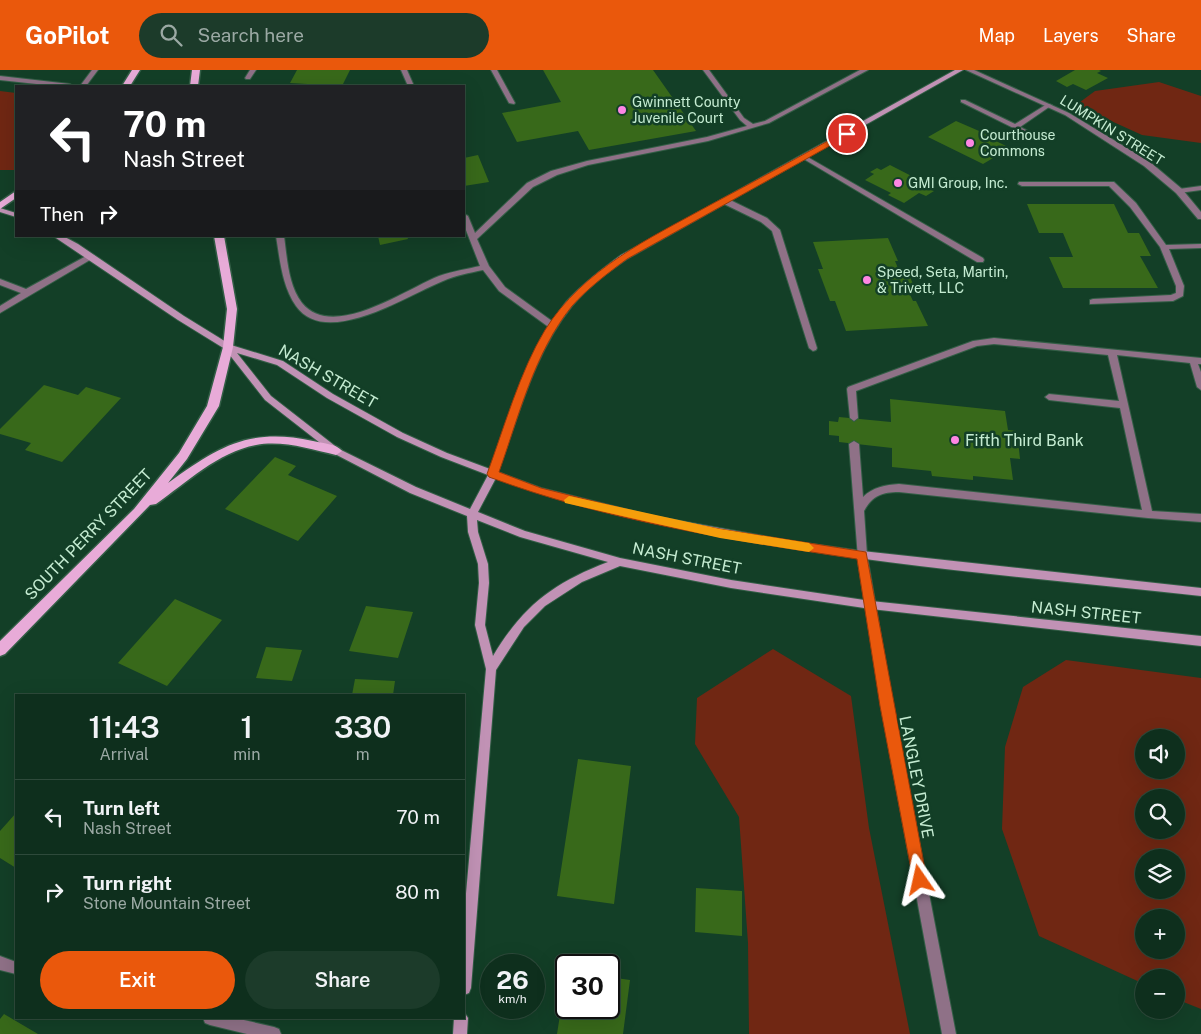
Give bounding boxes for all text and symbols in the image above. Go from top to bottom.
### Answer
search box [139,13,489,58]
text: GoPilot [25,21,109,49]
icon: search [157,21,185,49]
text: Search here [197,24,304,46]
text: Map [979,25,1015,46]
text: Layers [1043,25,1099,46]
text: Share [1127,25,1176,46]
street label: LUMPKIN STREET [1057,92,1167,168]
place label: Gwinnett County Juvenile Court [632,94,741,126]
text: 70 m [123,104,206,145]
marker: Gwinnett County Juvenile Court [616,104,628,116]
icon: left [40,105,105,170]
pin [826,113,868,155]
icon: arrive [833,120,861,148]
place label: Courthouse Commons [980,127,1056,159]
marker: Courthouse Commons [964,137,976,149]
text: Nash Street [123,146,245,172]
place label: GMI Group, Inc. [908,175,1008,191]
marker: GMI Group, Inc. [892,177,904,189]
icon: right [94,200,122,228]
text: Then [40,203,84,225]
place label: Speed, Seta, Martin, & Trivett, LLC [877,264,1008,296]
marker: Speed, Seta, Martin, & Trivett, LLC [861,274,873,286]
street label: NASH STREET [275,341,381,413]
place label: Fifth Third Bank [965,431,1084,450]
marker: Fifth Third Bank [949,434,961,446]
street label: SOUTH PERRY STREET [21,465,156,604]
street label: NASH STREET [631,539,743,578]
street label: NASH STREET [1030,597,1142,628]
text: 11:43 [89,709,160,745]
text: 1 [241,709,253,745]
text: 330 [334,709,391,745]
street label: LANGLEY DRIVE [895,714,938,840]
map controls [1135,729,1185,1019]
button: sound [1135,729,1185,779]
text: Arrival [99,745,149,764]
text: min [233,745,260,764]
text: m [356,745,370,764]
button: search [1135,789,1185,839]
text: Turn left [83,797,160,819]
icon: left [40,803,68,831]
text: 70 m [396,806,440,828]
text: Nash Street [83,819,172,838]
button: layers [1135,849,1185,899]
position arrow [893,853,945,905]
text: Turn right [83,872,172,894]
icon: right [40,878,68,906]
text: 80 m [395,881,440,903]
text: Stone Mountain Street [83,894,251,913]
button: + [1135,909,1185,959]
button: Exit [40,951,235,1009]
button: Share [245,951,440,1009]
speed limit sign: 30 [555,954,620,1019]
text: 26 [496,965,529,995]
button: − [1135,969,1185,1019]
text: km/h [498,992,527,1006]

